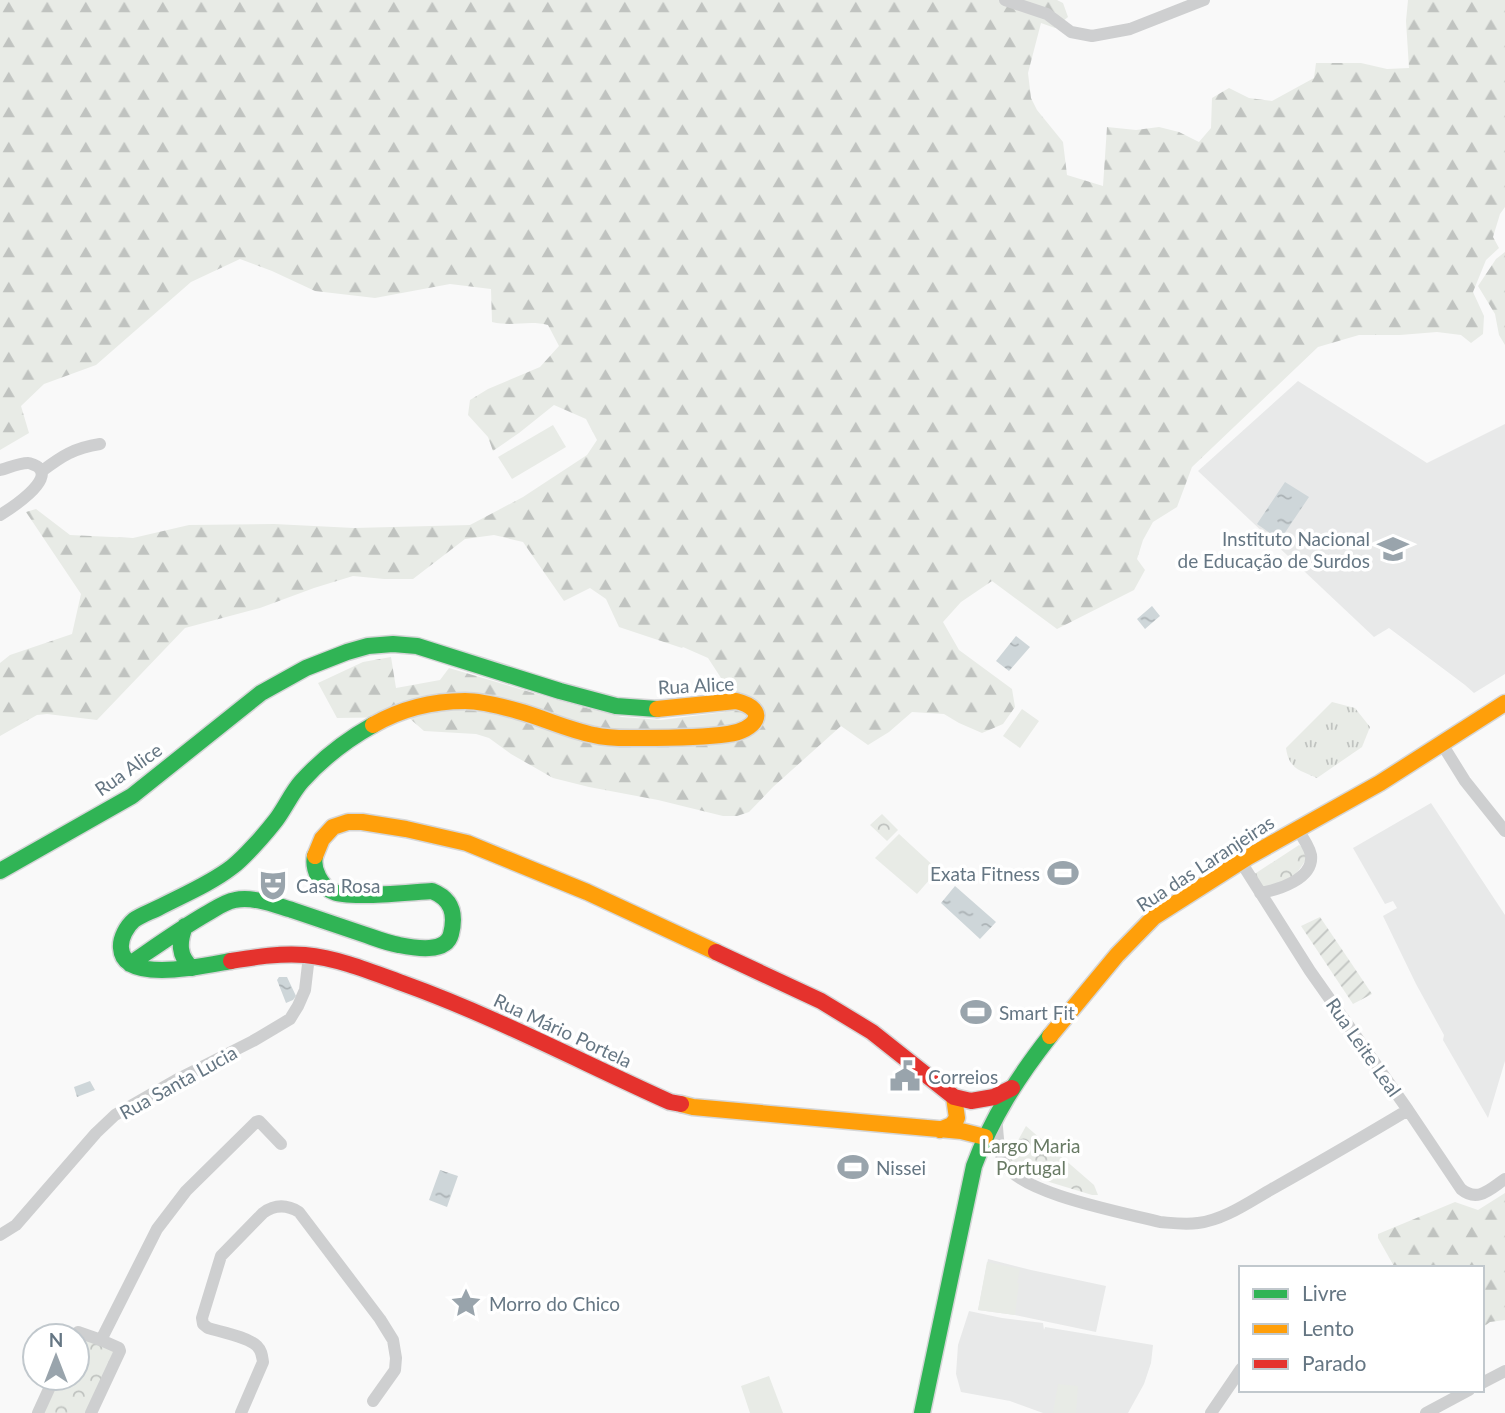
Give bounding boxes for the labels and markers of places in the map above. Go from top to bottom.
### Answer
place label: Instituto Nacional de Educação de Surdos [1178,527,1370,572]
school or university icon: Instituto Nacional de Educação de Surdos [1376,532,1410,566]
sports icon: Exata Fitness [1046,856,1080,890]
place label: Exata Fitness [930,862,1040,885]
theatre icon: Casa Rosa [256,868,290,902]
place label: Casa Rosa [296,874,380,897]
sports icon: Smart Fit [959,995,993,1029]
place label: Smart Fit [999,1001,1075,1024]
public building icon: Correios [888,1059,922,1093]
place label: Correios [928,1065,998,1088]
sports icon: Nissei [836,1150,870,1184]
place label: Nissei [876,1156,926,1179]
place icon: Morro do Chico [449,1286,483,1320]
place label: Morro do Chico [489,1292,620,1315]

